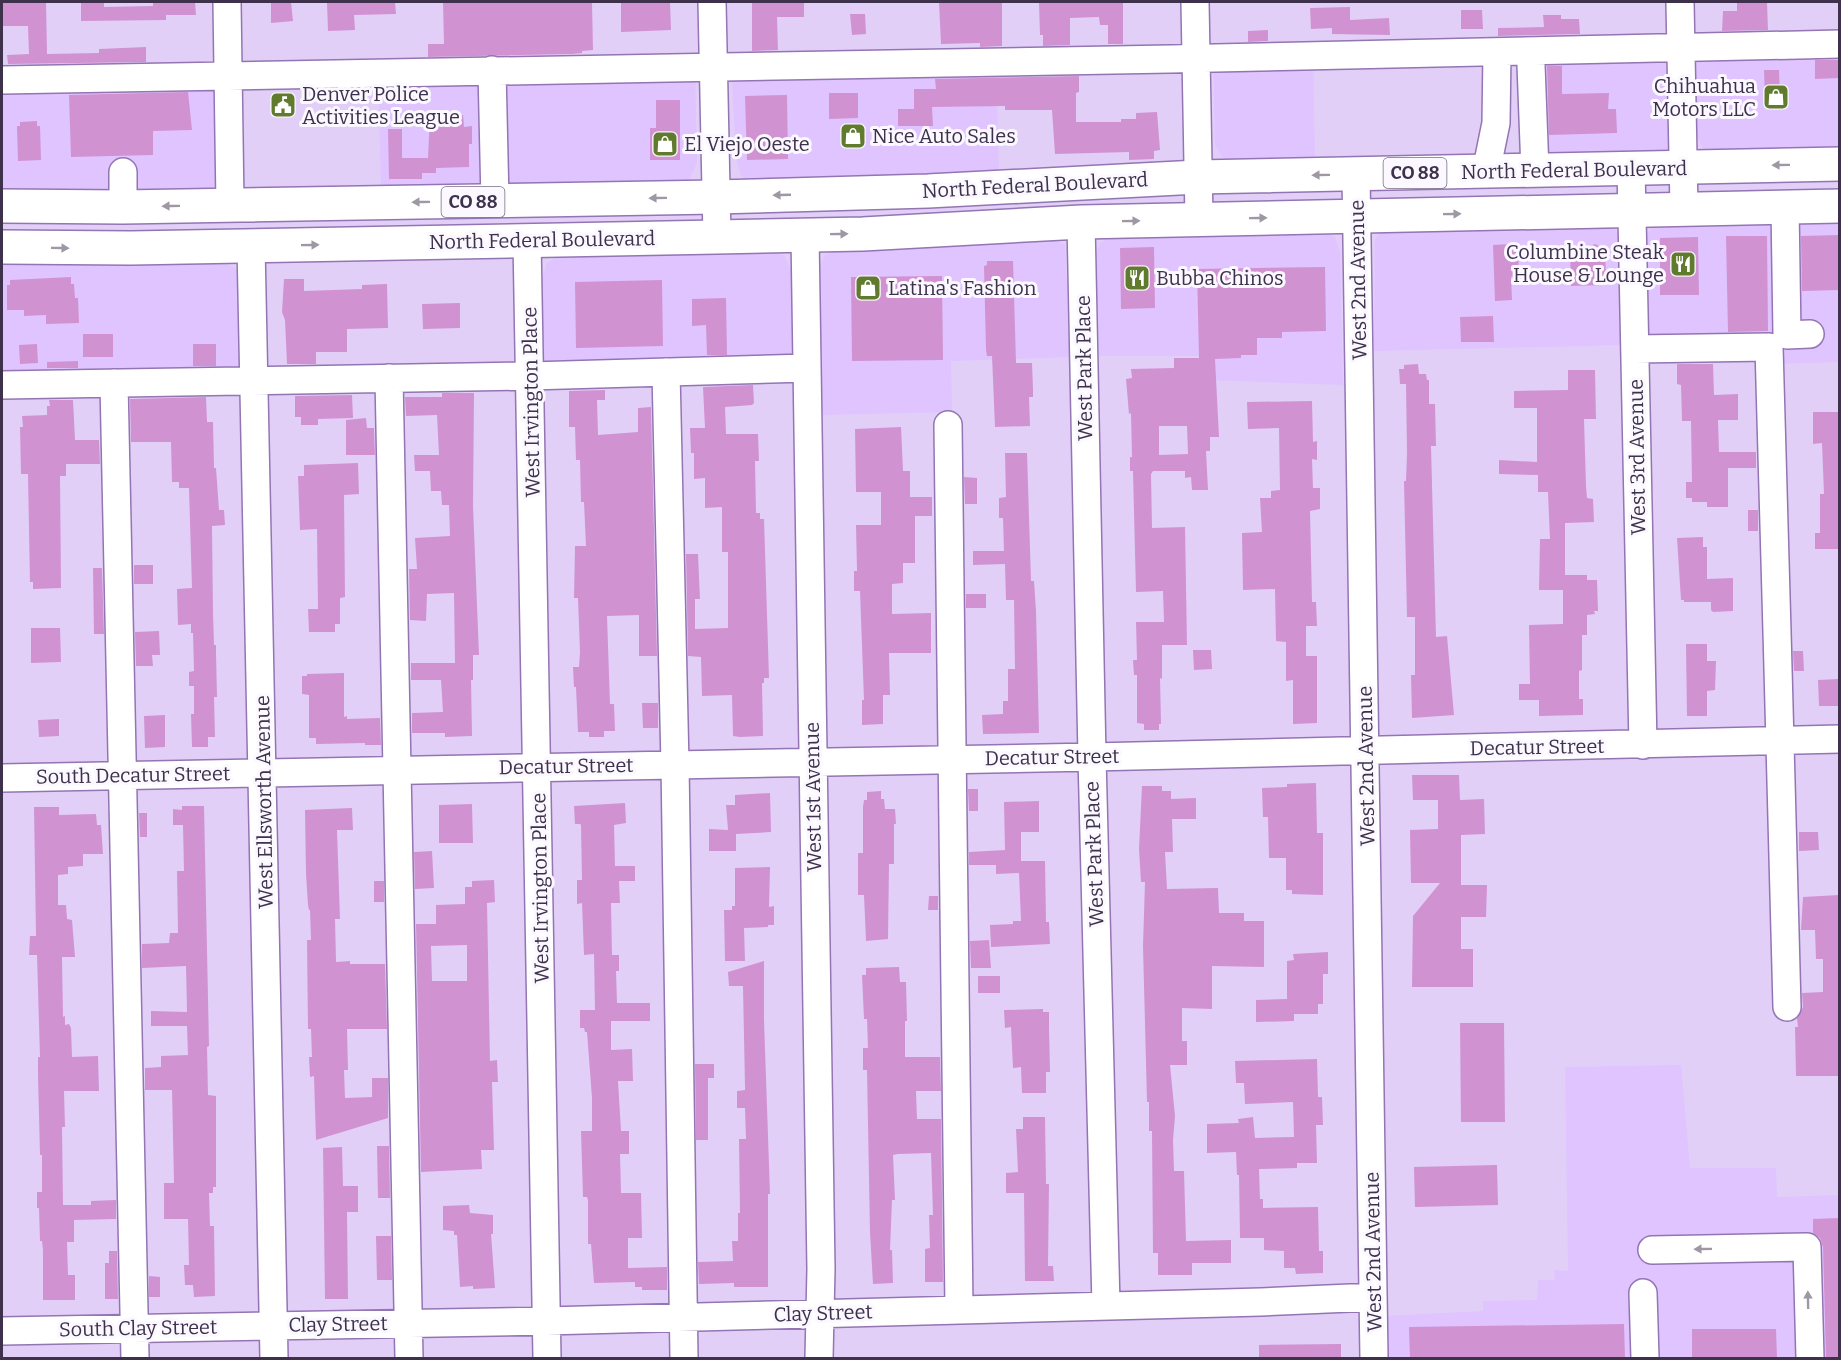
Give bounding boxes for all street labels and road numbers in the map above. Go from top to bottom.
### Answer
street label: North Federal Boulevard [1461,156,1688,184]
road number: CO 88 [1384,158,1446,188]
street label: North Federal Boulevard [921,167,1149,203]
road number: CO 88 [442,187,504,217]
street label: West 2nd Avenue [1345,200,1371,360]
street label: North Federal Boulevard [429,226,656,254]
street label: West Park Place [1071,295,1097,441]
street label: West Irvington Place [517,306,545,498]
street label: West 3rd Avenue [1624,379,1650,535]
street label: West 2nd Avenue [1353,686,1379,846]
street label: West Ellsworth Avenue [250,695,278,909]
street label: West 1st Avenue [800,722,826,872]
street label: Decatur Street [1469,734,1605,760]
street label: Decatur Street [984,744,1120,770]
street label: Decatur Street [498,753,634,779]
street label: South Decatur Street [36,761,230,789]
street label: West Park Place [1079,781,1109,927]
street label: West Irvington Place [526,792,554,984]
street label: West 2nd Avenue [1360,1172,1386,1332]
street label: Clay Street [773,1299,873,1327]
street label: Clay Street [288,1311,388,1337]
street label: South Clay Street [59,1315,217,1341]

